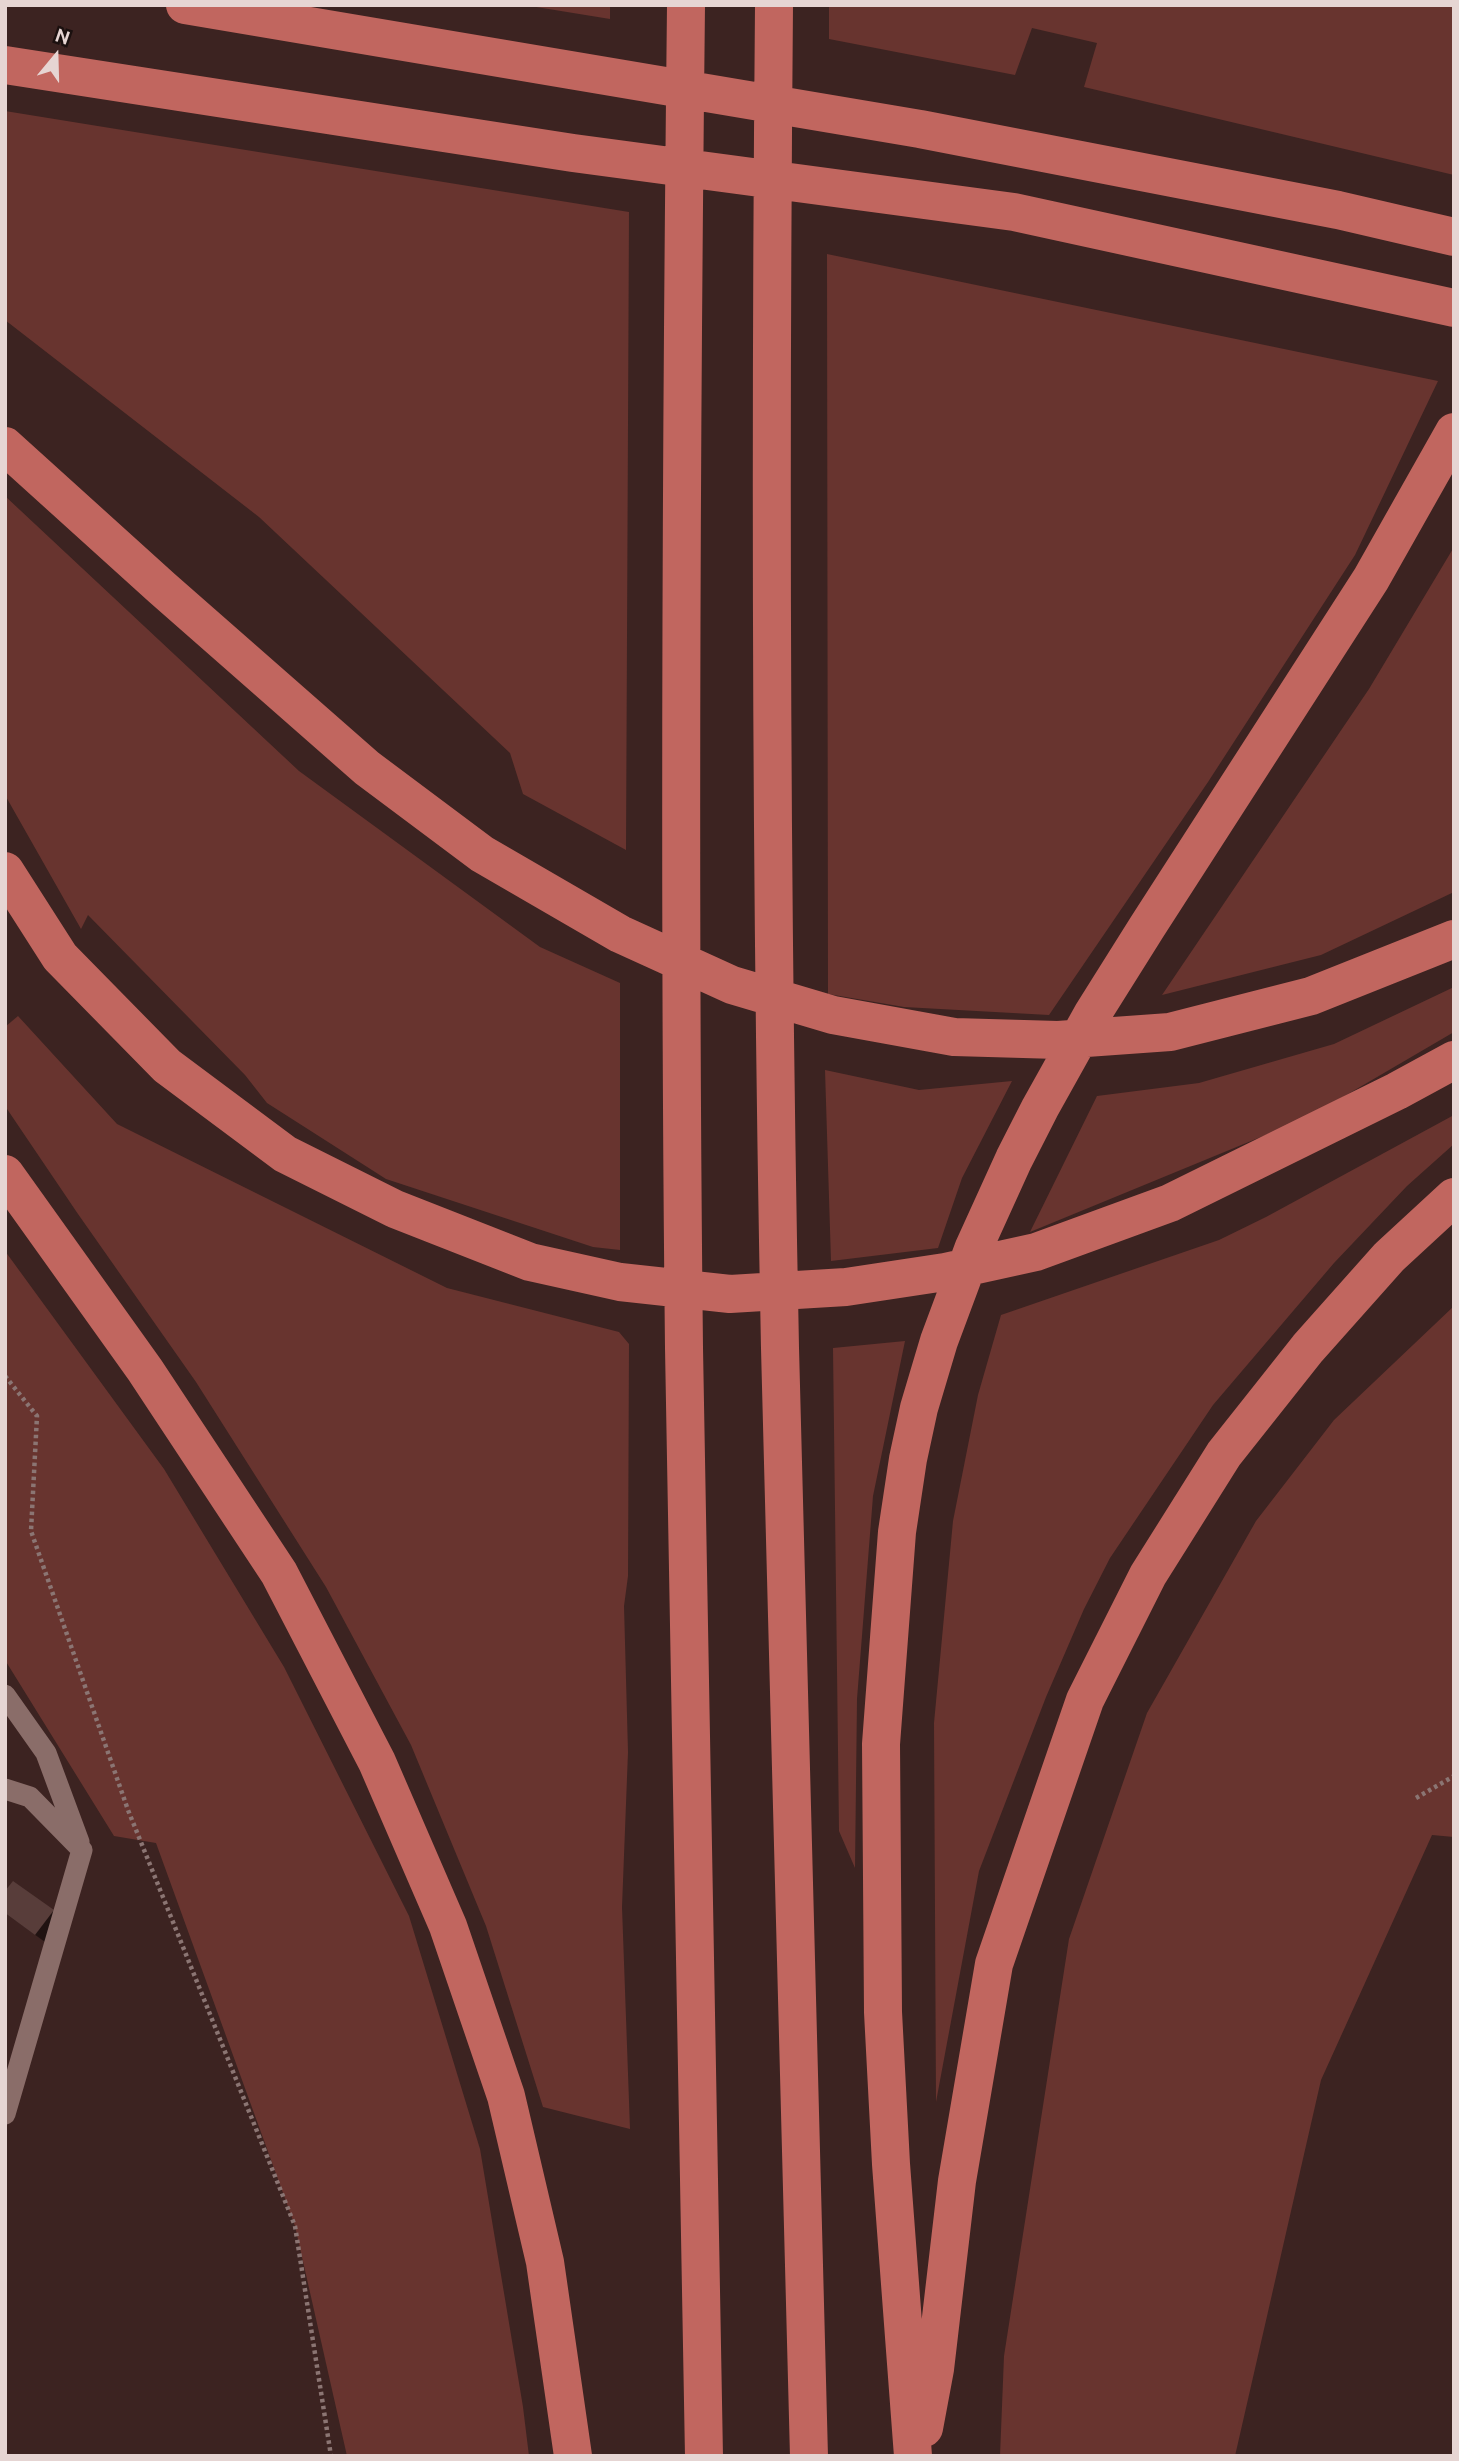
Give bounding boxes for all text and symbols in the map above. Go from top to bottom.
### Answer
north arrow [21,21,91,91]
text: N [53,23,73,49]

